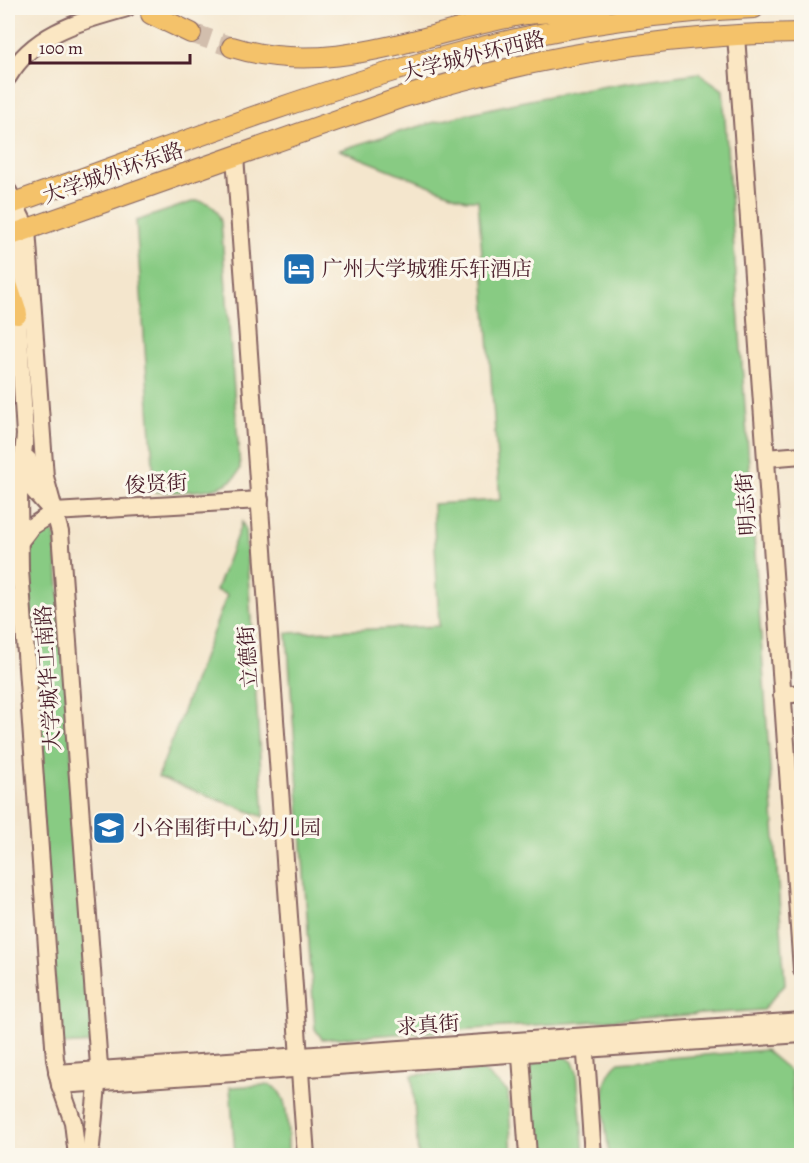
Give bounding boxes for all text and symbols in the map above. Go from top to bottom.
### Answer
street label: 大学城外环西路 [398,25,548,87]
scale bar [30,27,190,65]
text: 100 m [39,36,83,60]
street label: 大学城外环东路 [39,136,187,210]
hotel icon: 广州大学城雅乐轩酒店 [281,251,317,287]
place label: 广州大学城雅乐轩酒店 [322,255,532,283]
street label: 俊贤街 [124,468,188,500]
street label: 明志街 [730,472,762,536]
street label: 大学城华工南路 [29,604,67,752]
street label: 立德街 [232,625,264,689]
school or university icon: 小谷围街中心幼儿园 [91,810,127,846]
place label: 小谷围街中心幼儿园 [132,814,321,842]
street label: 求真街 [396,1009,460,1041]

